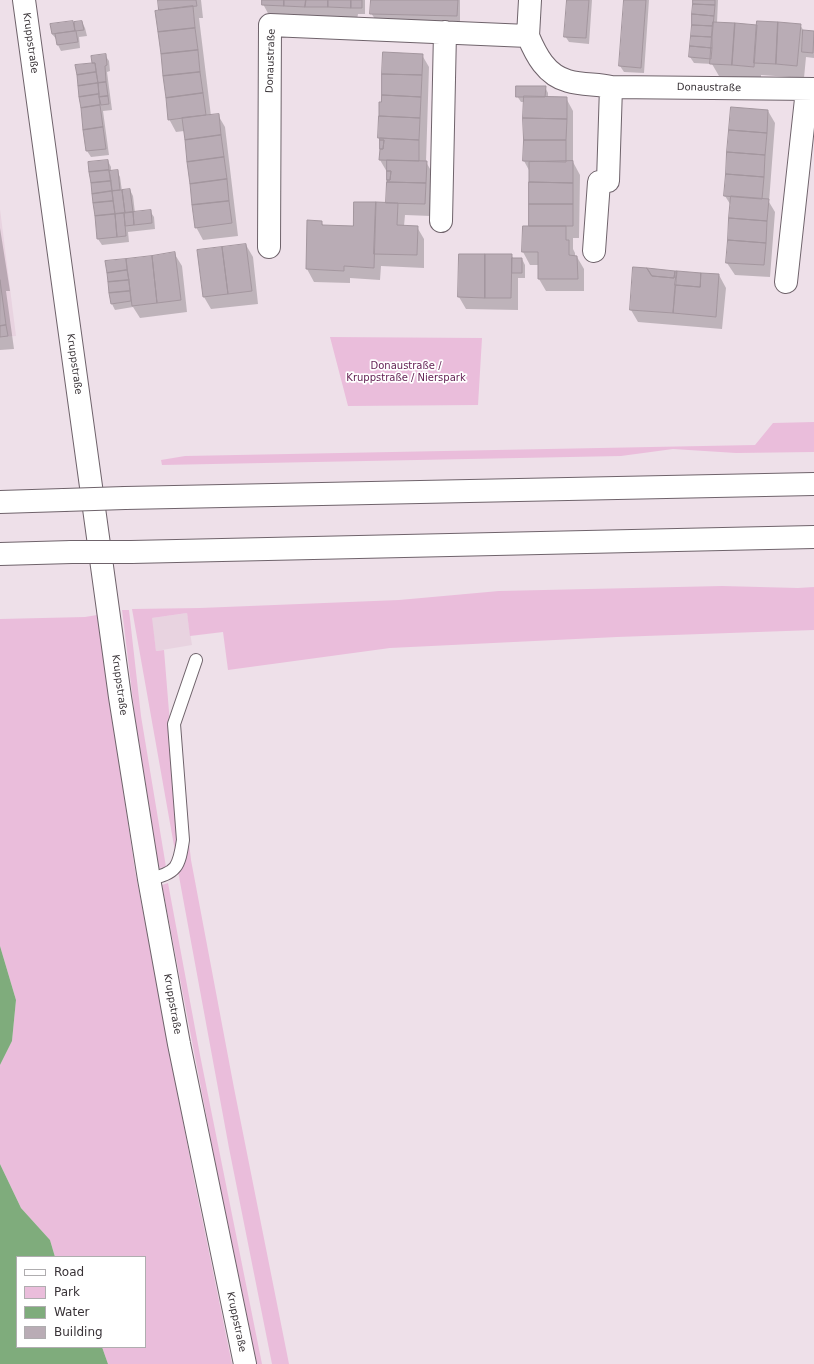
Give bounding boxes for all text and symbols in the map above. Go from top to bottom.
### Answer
street label: Kruppstraße [20,12,40,74]
street label: Donaustraße [264,29,278,93]
street label: Donaustraße [677,81,741,95]
street label: Kruppstraße [64,333,84,395]
park label: Donaustraße / Kruppstraße / Nierspark [346,360,466,384]
street label: Kruppstraße [109,654,129,716]
street label: Kruppstraße [161,973,183,1035]
legend [16,1256,146,1348]
text: Road [54,1265,84,1279]
text: Park [54,1285,80,1299]
street label: Kruppstraße [224,1291,248,1353]
text: Water [54,1305,89,1319]
text: Building [54,1325,103,1339]

